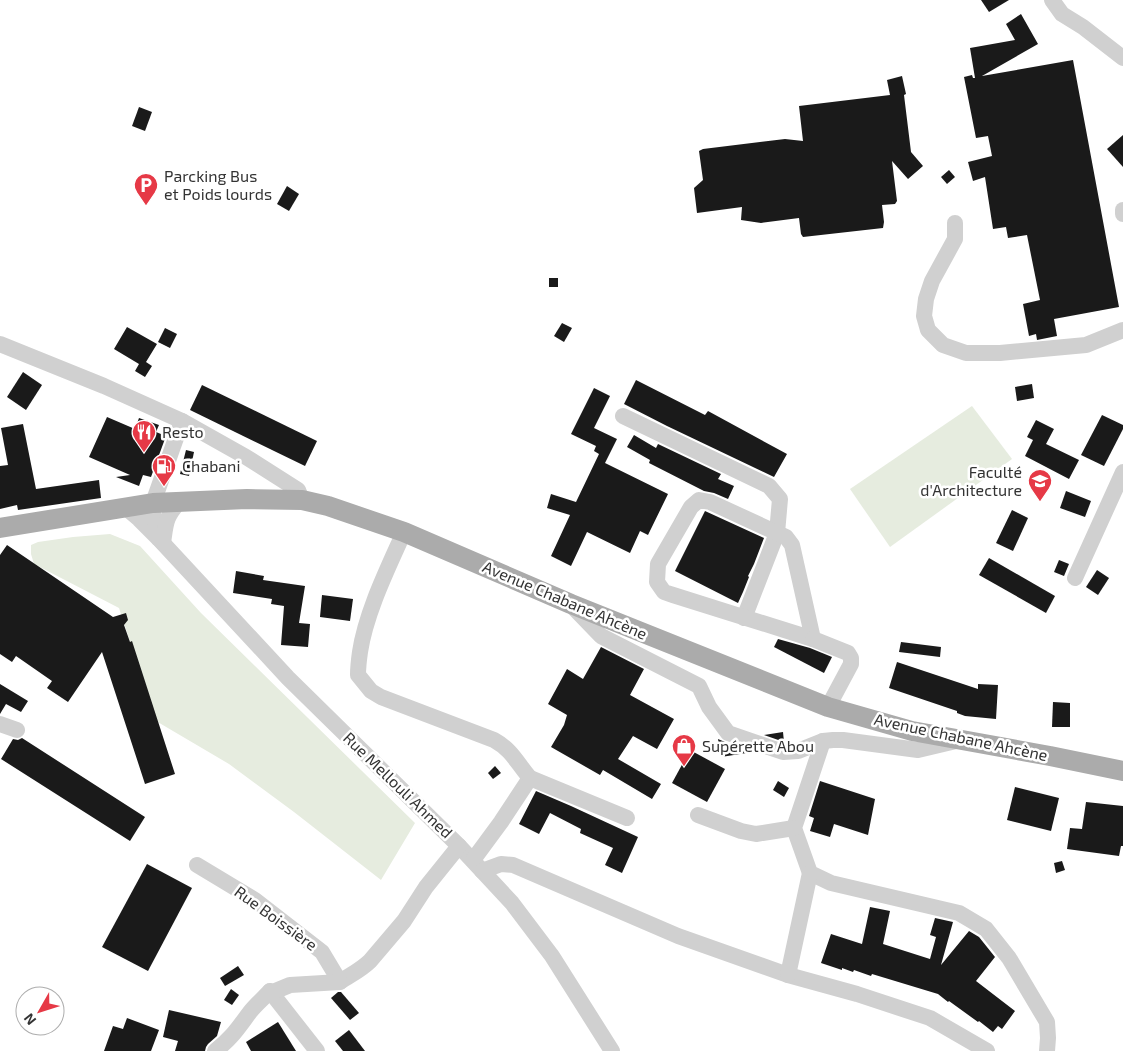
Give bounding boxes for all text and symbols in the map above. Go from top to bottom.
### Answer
place label: Parcking Bus et Poids lourds [164,166,272,203]
parking icon: Parcking Bus et Poids lourds [133,172,159,206]
restaurant icon: Resto [131,419,157,453]
place label: Resto [162,422,204,441]
fuel station icon: Chabani [151,453,177,487]
place label: Chabani [182,456,240,475]
place label: Faculté d'Architecture [920,462,1022,499]
school or university icon: Faculté d'Architecture [1027,468,1053,502]
street label: Avenue Chabane Ahcène [480,556,650,643]
street label: Avenue Chabane Ahcène [873,709,1050,764]
street label: Rue Mellouli Ahmed [340,728,457,842]
shop icon: Supérette Abou [671,733,697,767]
place label: Supérette Abou [702,736,814,755]
street label: Rue Boissière [231,881,321,954]
north arrow [15,986,65,1036]
text: N [20,1010,39,1029]

